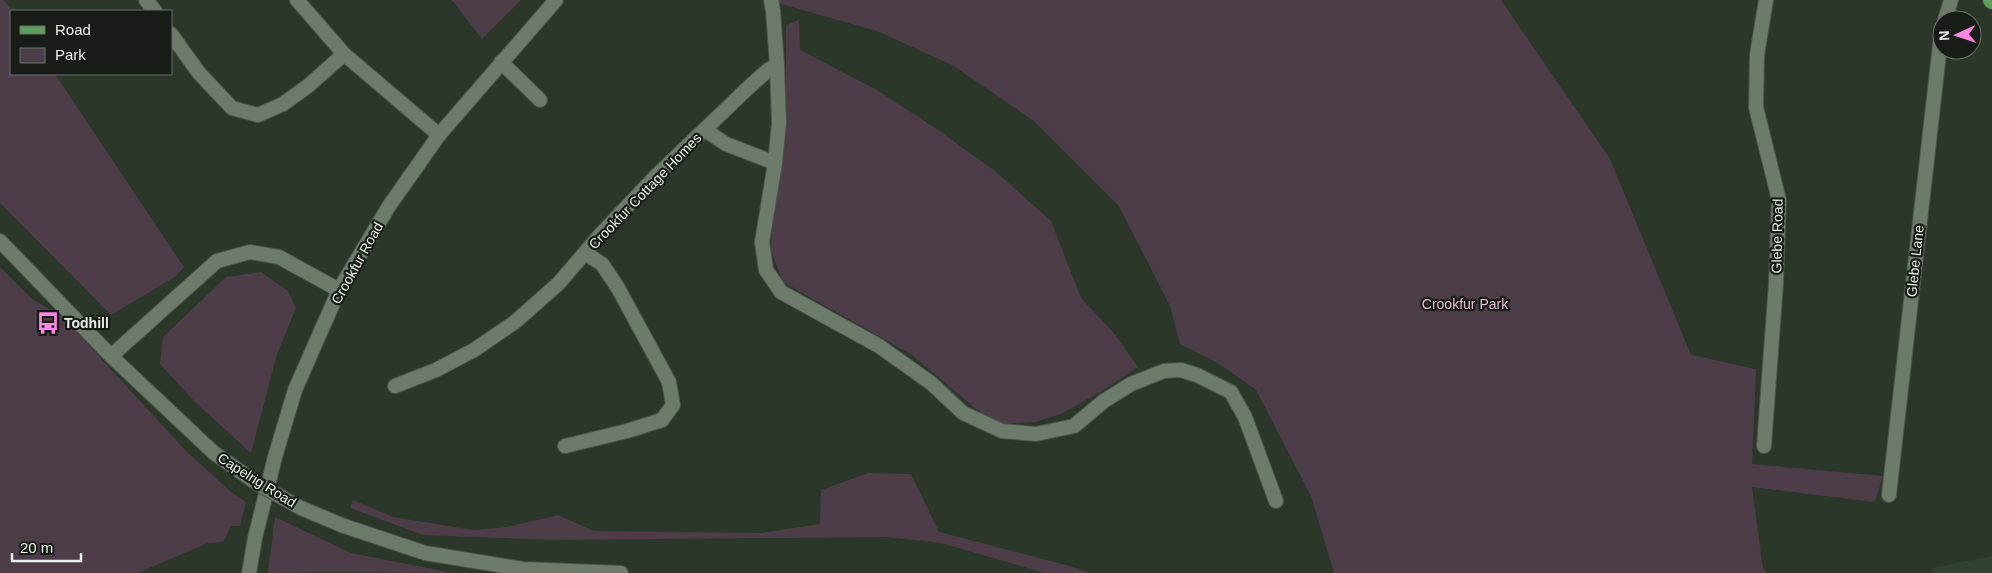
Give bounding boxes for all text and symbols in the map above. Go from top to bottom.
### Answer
legend [10,10,172,75]
north arrow [1932,10,1982,60]
text: Road [55,21,91,38]
text: N [1936,30,1952,41]
text: Park [55,46,86,63]
street label: Crookfur Cottage Homes [585,130,705,252]
street label: Glebe Road [1768,199,1786,273]
street label: Crookfur Road [328,219,386,307]
street label: Glebe Lane [1903,224,1927,298]
park label: Crookfur Park [1422,296,1509,312]
bus stop icon: Todhill [35,310,61,336]
place label: Todhill [64,315,109,331]
street label: Capelrig Road [215,450,299,510]
scale bar [12,530,81,562]
text: 20 m [20,539,53,556]

